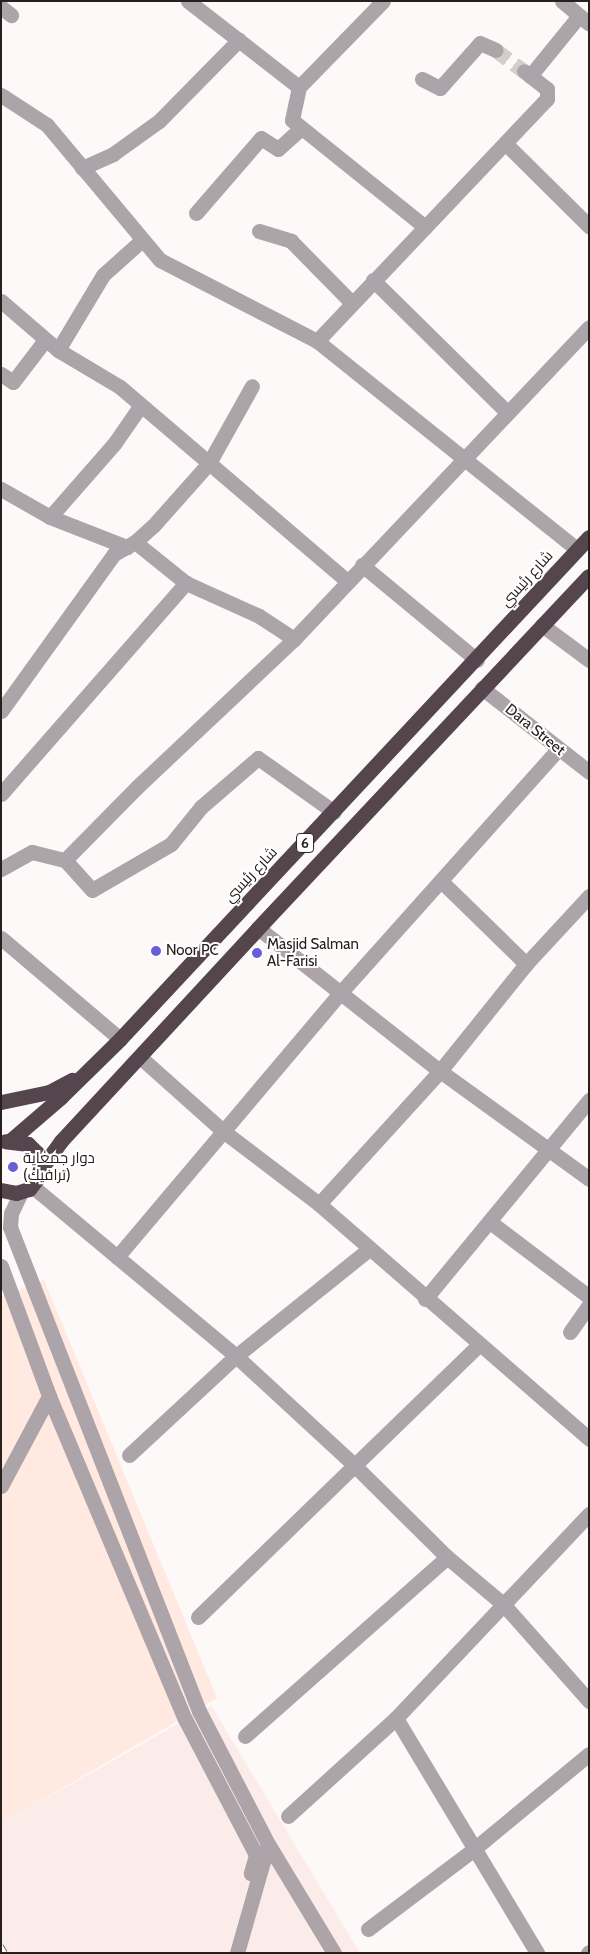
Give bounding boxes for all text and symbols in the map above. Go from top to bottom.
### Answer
street label: شارع رئيسي [497,547,557,611]
street label: Dara Street [501,700,569,760]
road number: 6 [295,831,315,854]
street label: شارع رئيسي [221,843,281,907]
place label: Masjid Salman Al-Farisi [267,935,359,970]
place label: Noor PC [166,942,219,960]
marker: Noor PC [150,945,162,957]
marker: Masjid Salman Al-Farisi [251,947,263,959]
place label: دوار جمعاية (ترافيك) [23,1149,95,1184]
marker: دوار جمعاية (ترافيك) [7,1161,19,1173]

